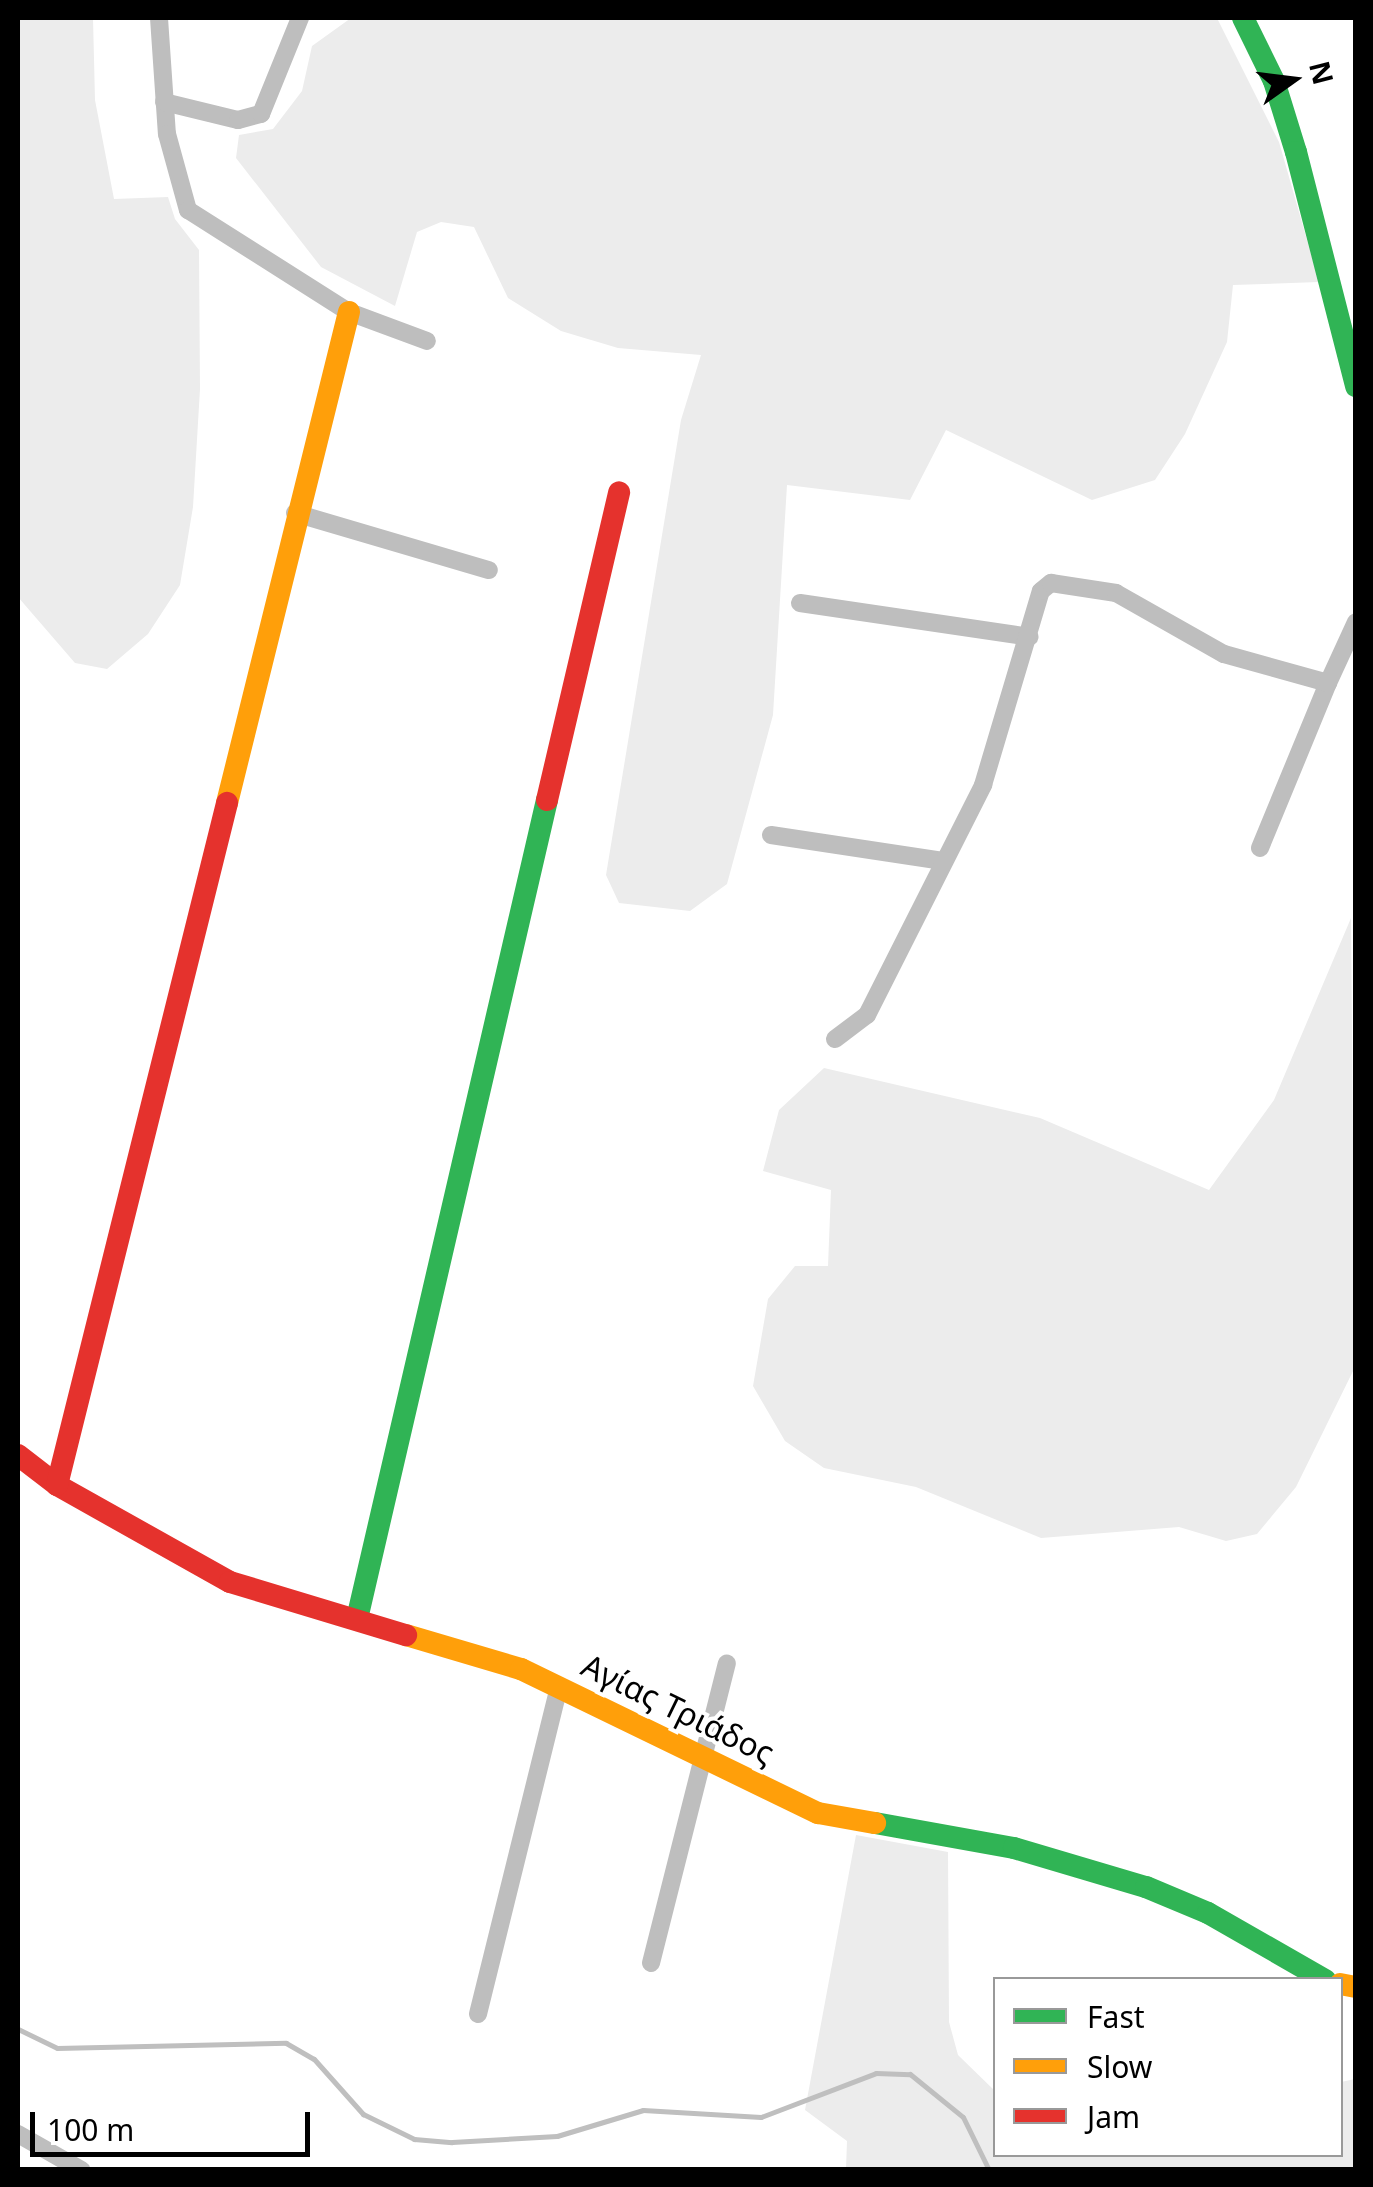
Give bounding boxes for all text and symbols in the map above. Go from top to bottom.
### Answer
north arrow [1243,30,1343,130]
text: N [1301,57,1343,88]
street label: Αγίας Τριάδος [576,1646,780,1772]
legend [993,1977,1343,2157]
text: Fast [1087,1996,1145,2037]
text: Slow [1087,2046,1152,2087]
scale bar [35,2092,315,2154]
text: Jam [1087,2096,1140,2137]
text: 100 m [47,2109,134,2150]

